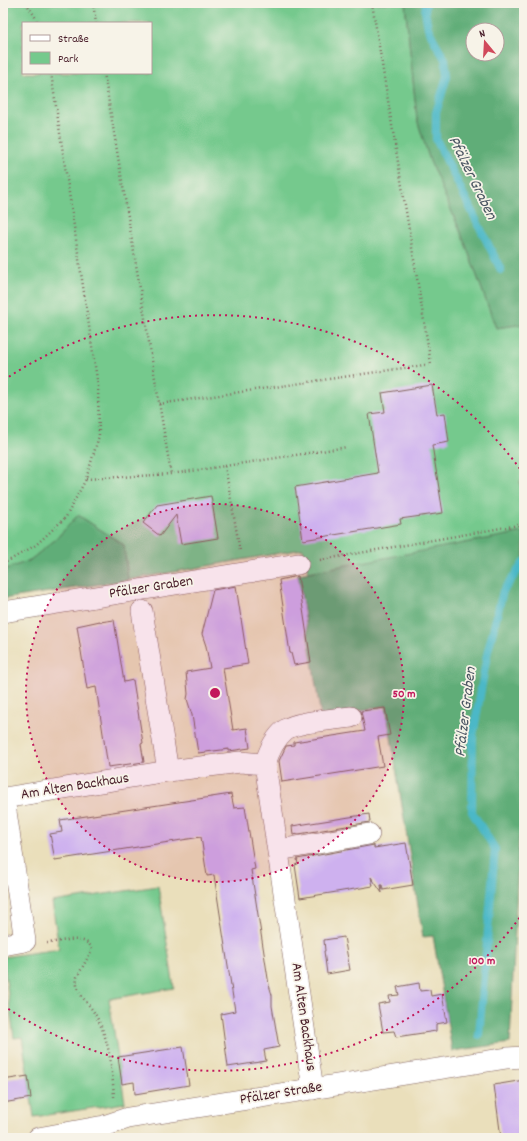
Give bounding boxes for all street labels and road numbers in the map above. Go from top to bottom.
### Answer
street label: Pfälzer Graben [107,571,195,605]
street label: Am Alten Backhaus [19,768,131,806]
street label: Am Alten Backhaus [285,961,321,1073]
street label: Pfälzer Straße [238,1077,324,1111]

